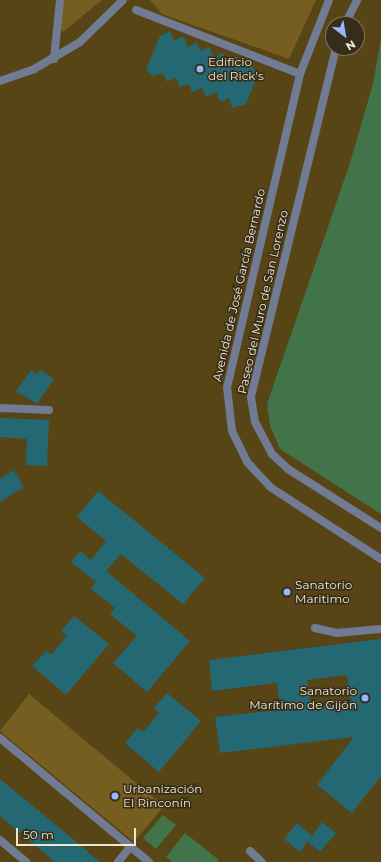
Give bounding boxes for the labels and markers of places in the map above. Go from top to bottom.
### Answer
place label: Edificio del Rick's [208,55,264,83]
marker: Edificio del Rick's [195,64,205,74]
place label: Sanatorio Maritimo [295,578,352,606]
marker: Sanatorio Maritimo [282,587,292,597]
place label: Sanatorio Marítimo de Gijón [249,684,357,712]
marker: Sanatorio Marítimo de Gijón [360,693,370,703]
place label: Urbanización El Rinconín [123,782,202,810]
marker: Urbanización El Rinconín [110,791,120,801]

